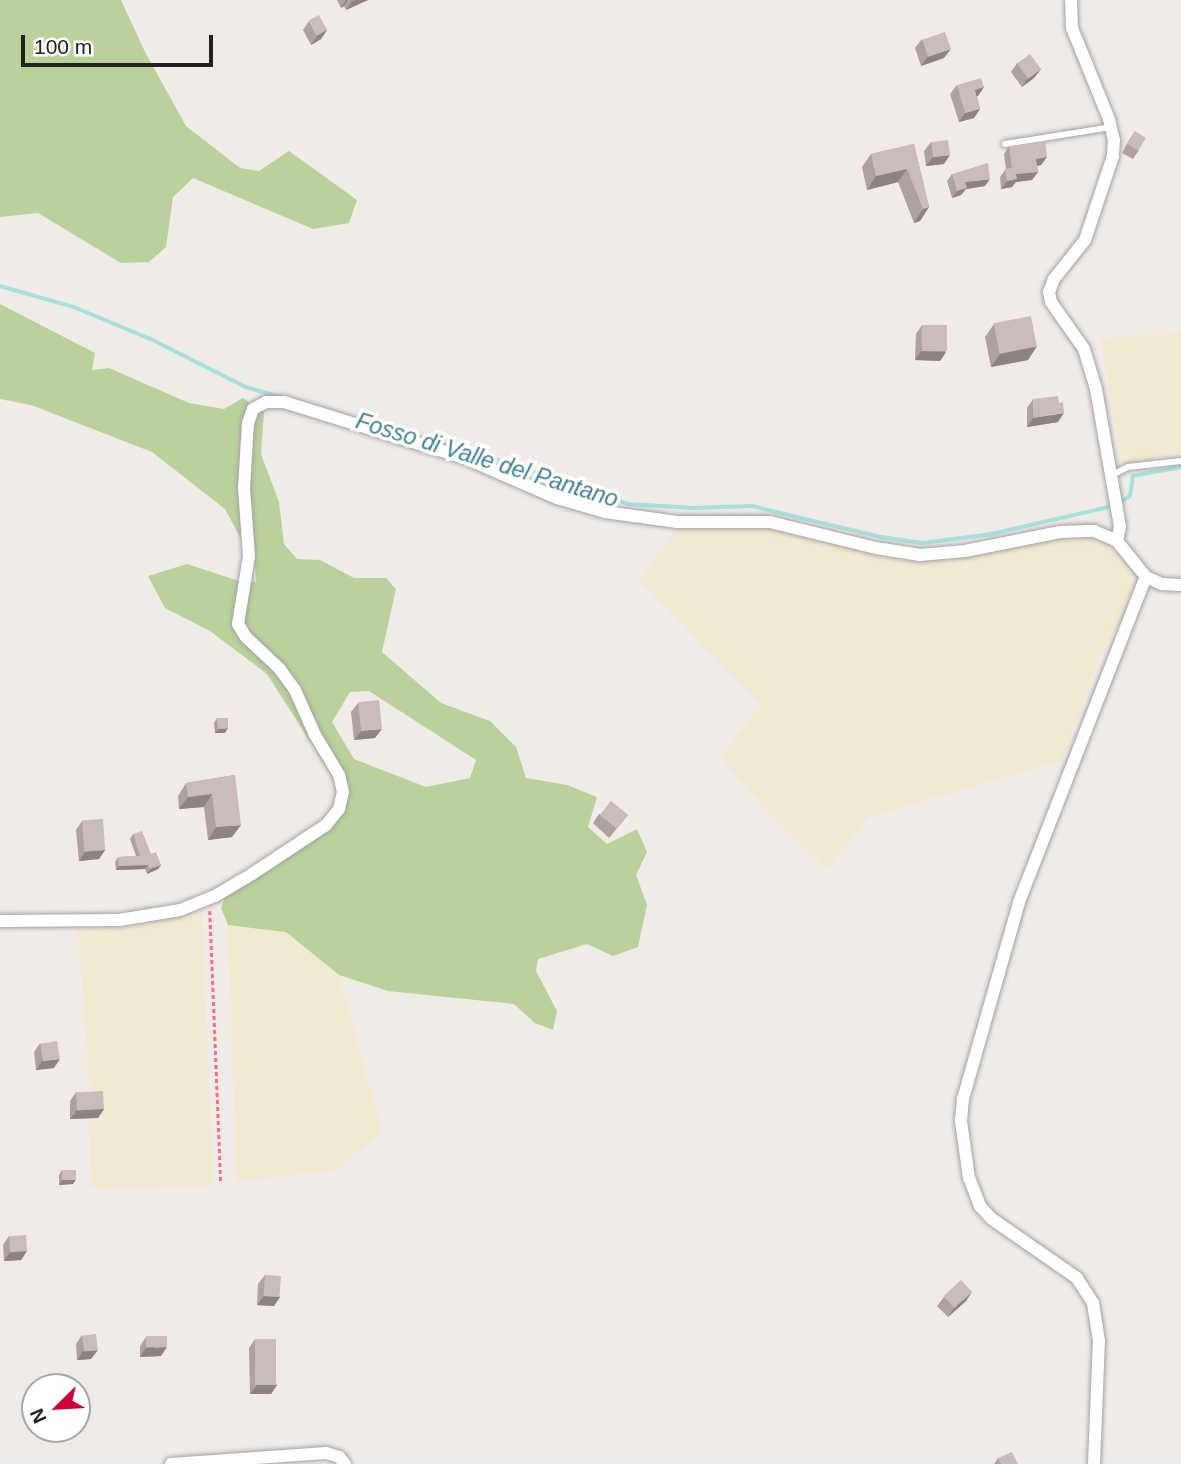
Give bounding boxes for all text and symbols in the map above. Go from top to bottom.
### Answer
scale bar [24,21,217,65]
text: 100 m [34,35,92,58]
water label: Fosso di Valle del Pantano [353,407,621,513]
north arrow [21,1373,91,1443]
text: N [26,1405,51,1426]

